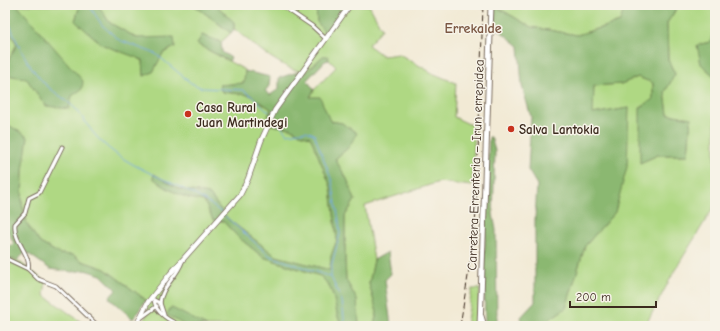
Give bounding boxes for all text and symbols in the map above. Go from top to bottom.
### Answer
district label: Errekalde [444,20,502,37]
street label: Carretera Errenteria – Irun errepidea [464,59,487,271]
place label: Casa Rural Juan Martindegi [196,100,287,130]
marker: Casa Rural Juan Martindegi [183,109,193,119]
place label: Salva Lantokia [519,122,599,137]
marker: Salva Lantokia [506,124,516,134]
scale bar [570,283,656,309]
text: 200 m [576,290,611,304]

